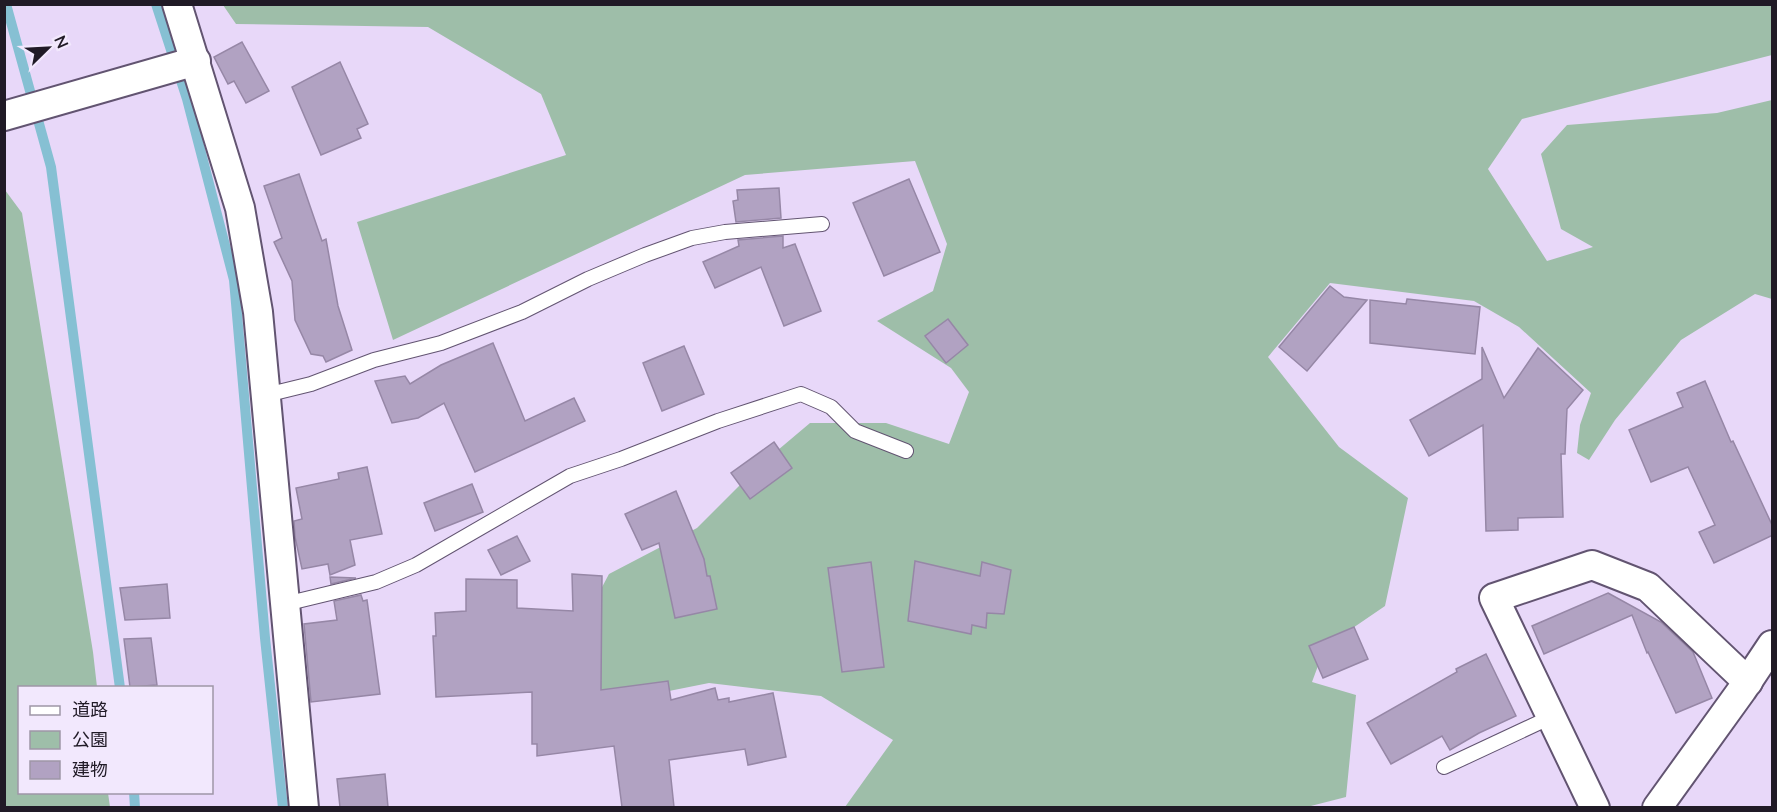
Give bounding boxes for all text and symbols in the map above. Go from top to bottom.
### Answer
north arrow [18,18,78,78]
text: N [48,32,73,52]
legend [18,686,213,794]
text: 道路 [72,698,108,722]
text: 公園 [72,728,108,752]
text: 建物 [72,758,108,782]

